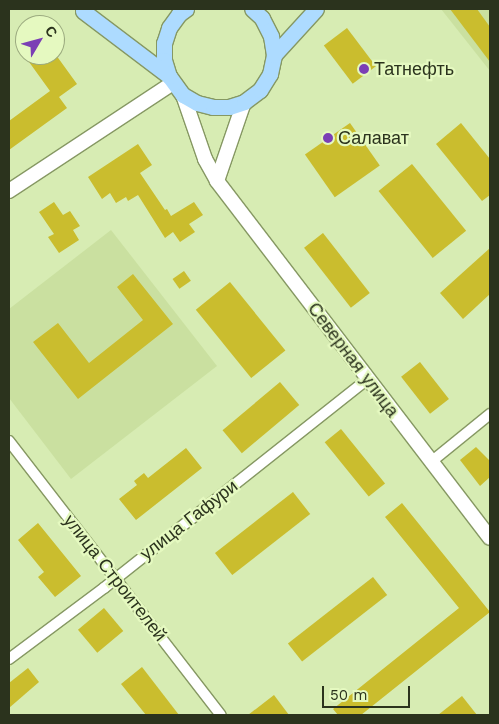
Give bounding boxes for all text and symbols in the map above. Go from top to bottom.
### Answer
north arrow [15,15,65,65]
text: С [42,23,61,40]
place label: Татнефть [374,58,454,80]
marker: Татнефть [358,63,370,75]
place label: Салават [338,127,409,149]
marker: Салават [322,132,334,144]
street label: Северная улица [303,299,403,421]
street label: улица Гафури [136,475,242,565]
street label: улица Строителей [59,510,171,646]
scale bar [324,676,412,708]
text: 50 m [330,686,367,704]

